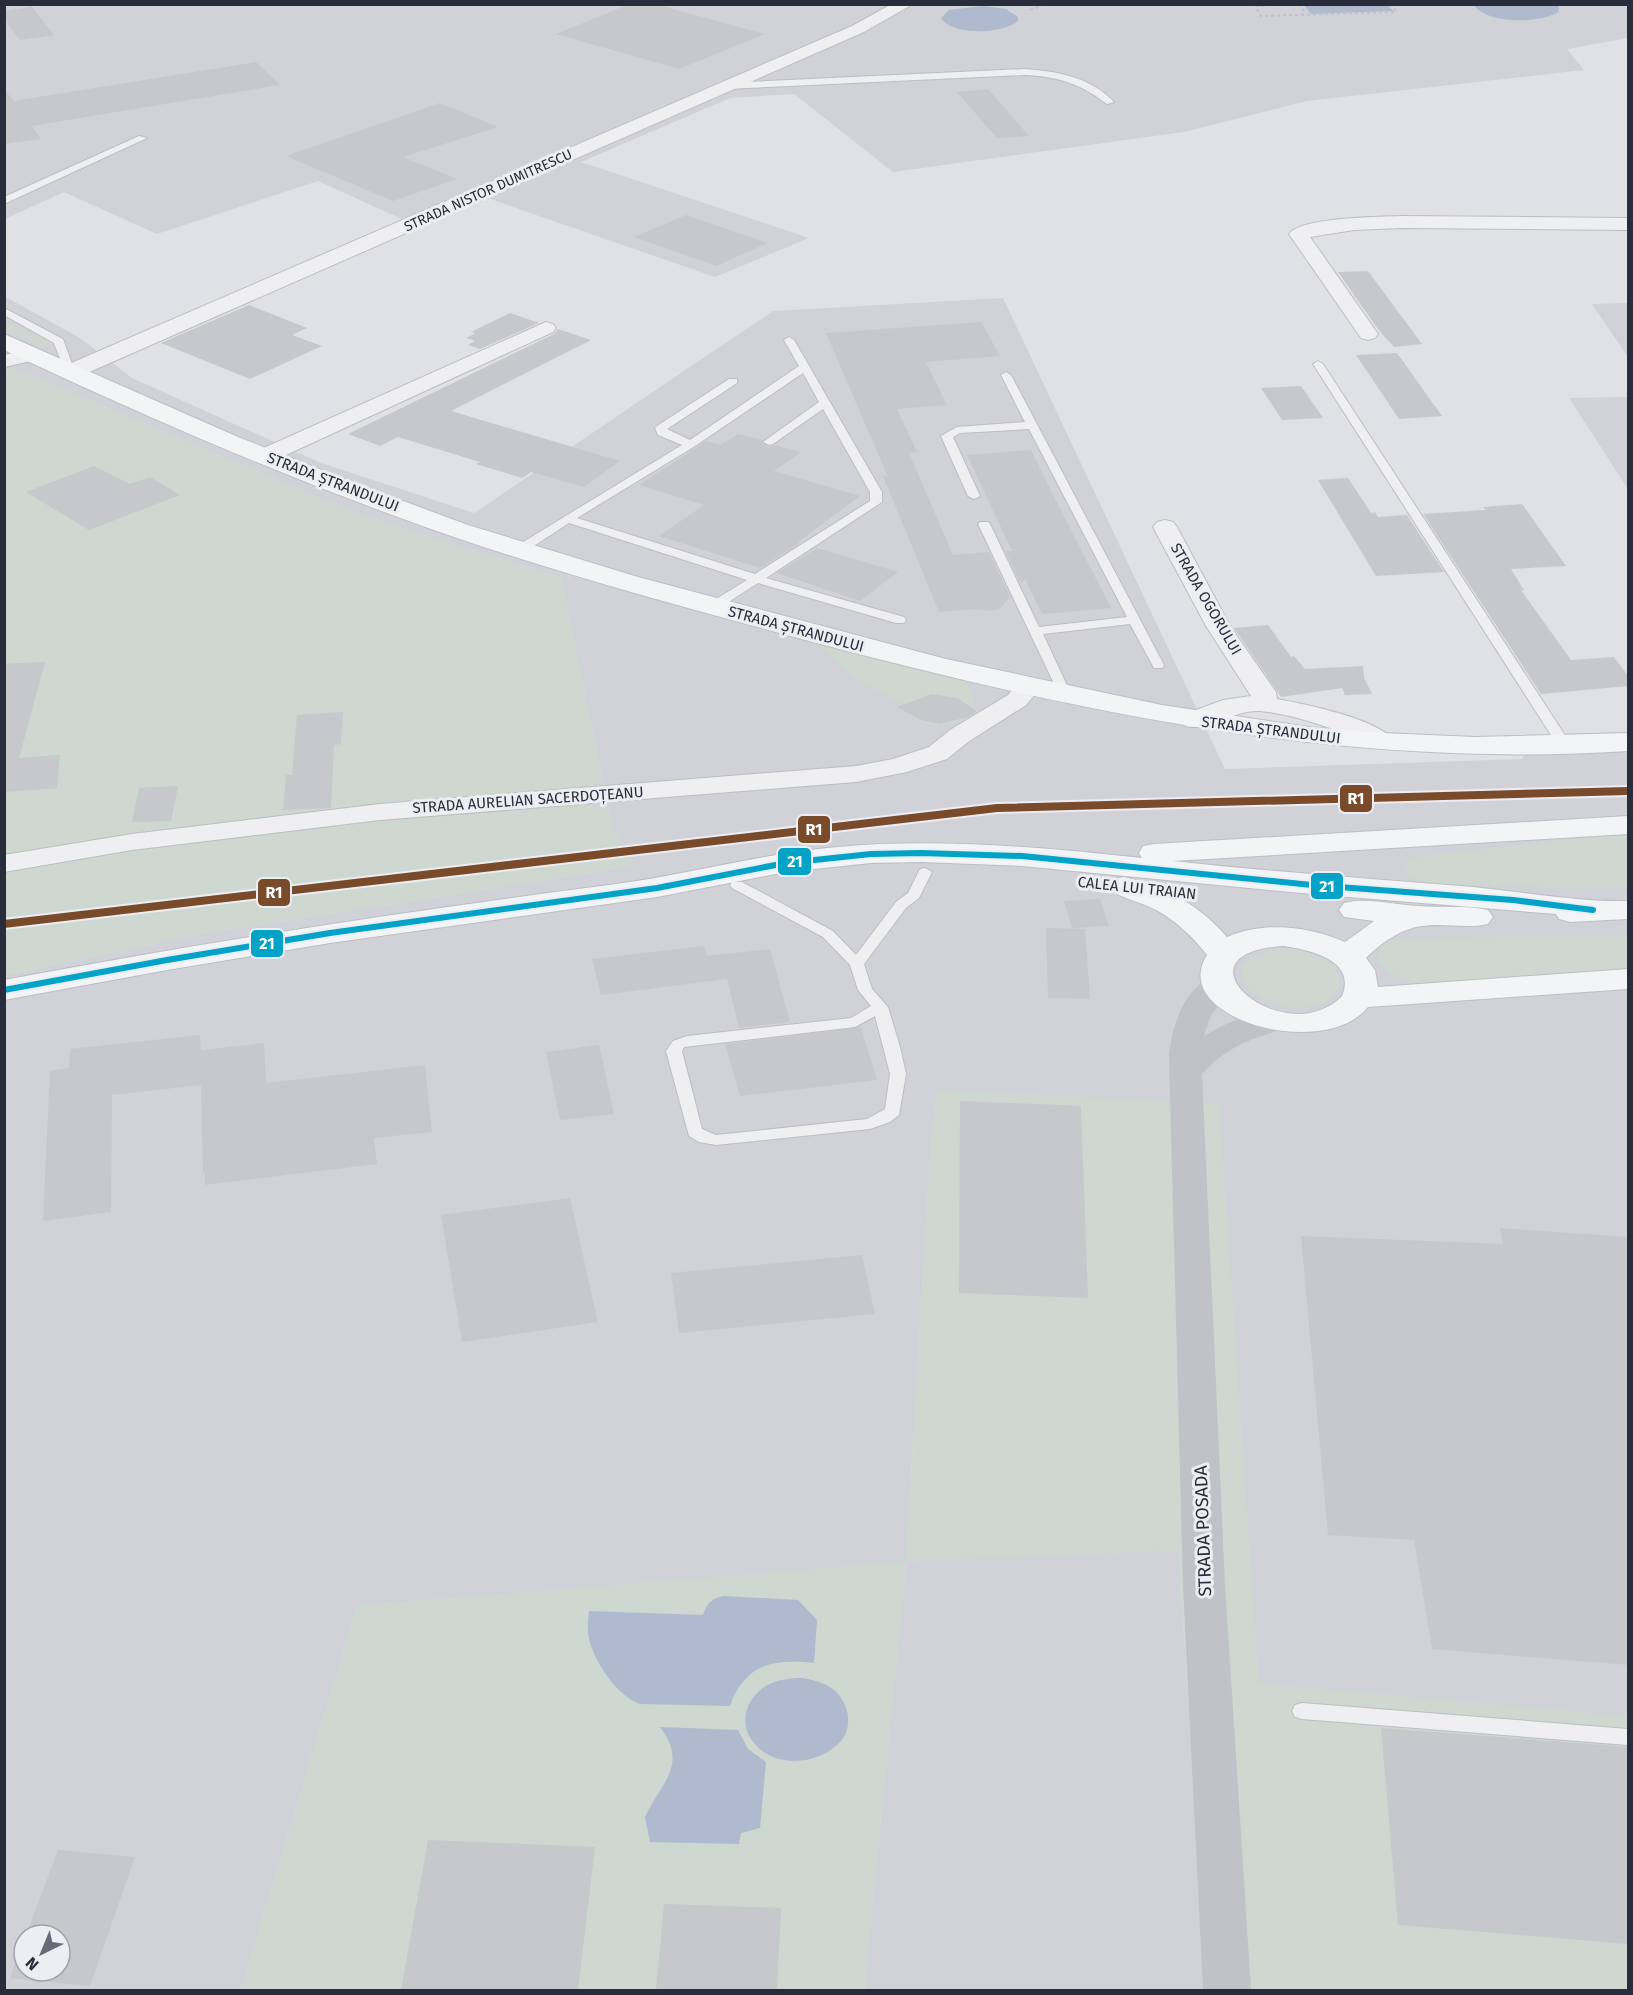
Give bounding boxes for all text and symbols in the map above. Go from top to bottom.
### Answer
street label: STRADA NISTOR DUMITRESCU [401,146,575,235]
street label: STRADA ȘTRANDULUI [264,449,402,516]
street label: STRADA OGORULUI [1167,540,1245,658]
street label: STRADA ȘTRANDULUI [726,602,866,657]
street label: STRADA ȘTRANDULUI [1200,713,1342,748]
street label: STRADA AURELIAN SACERDOȚEANU [412,783,644,818]
line badge: R1 [1339,784,1373,813]
text: R1 [1347,789,1365,808]
line badge: R1 [797,815,831,844]
text: R1 [805,820,823,839]
line badge: 21 [777,847,812,876]
text: 21 [787,852,803,871]
line badge: 21 [1310,872,1344,900]
street label: CALEA LUI TRAIAN [1077,873,1197,903]
text: 21 [1319,877,1335,896]
line badge: R1 [257,878,291,907]
text: R1 [265,883,283,902]
line badge: 21 [250,929,284,958]
text: 21 [259,934,275,953]
street label: STRADA POSADA [1190,1464,1216,1597]
north arrow [12,1923,72,1983]
text: N [22,1953,42,1974]

